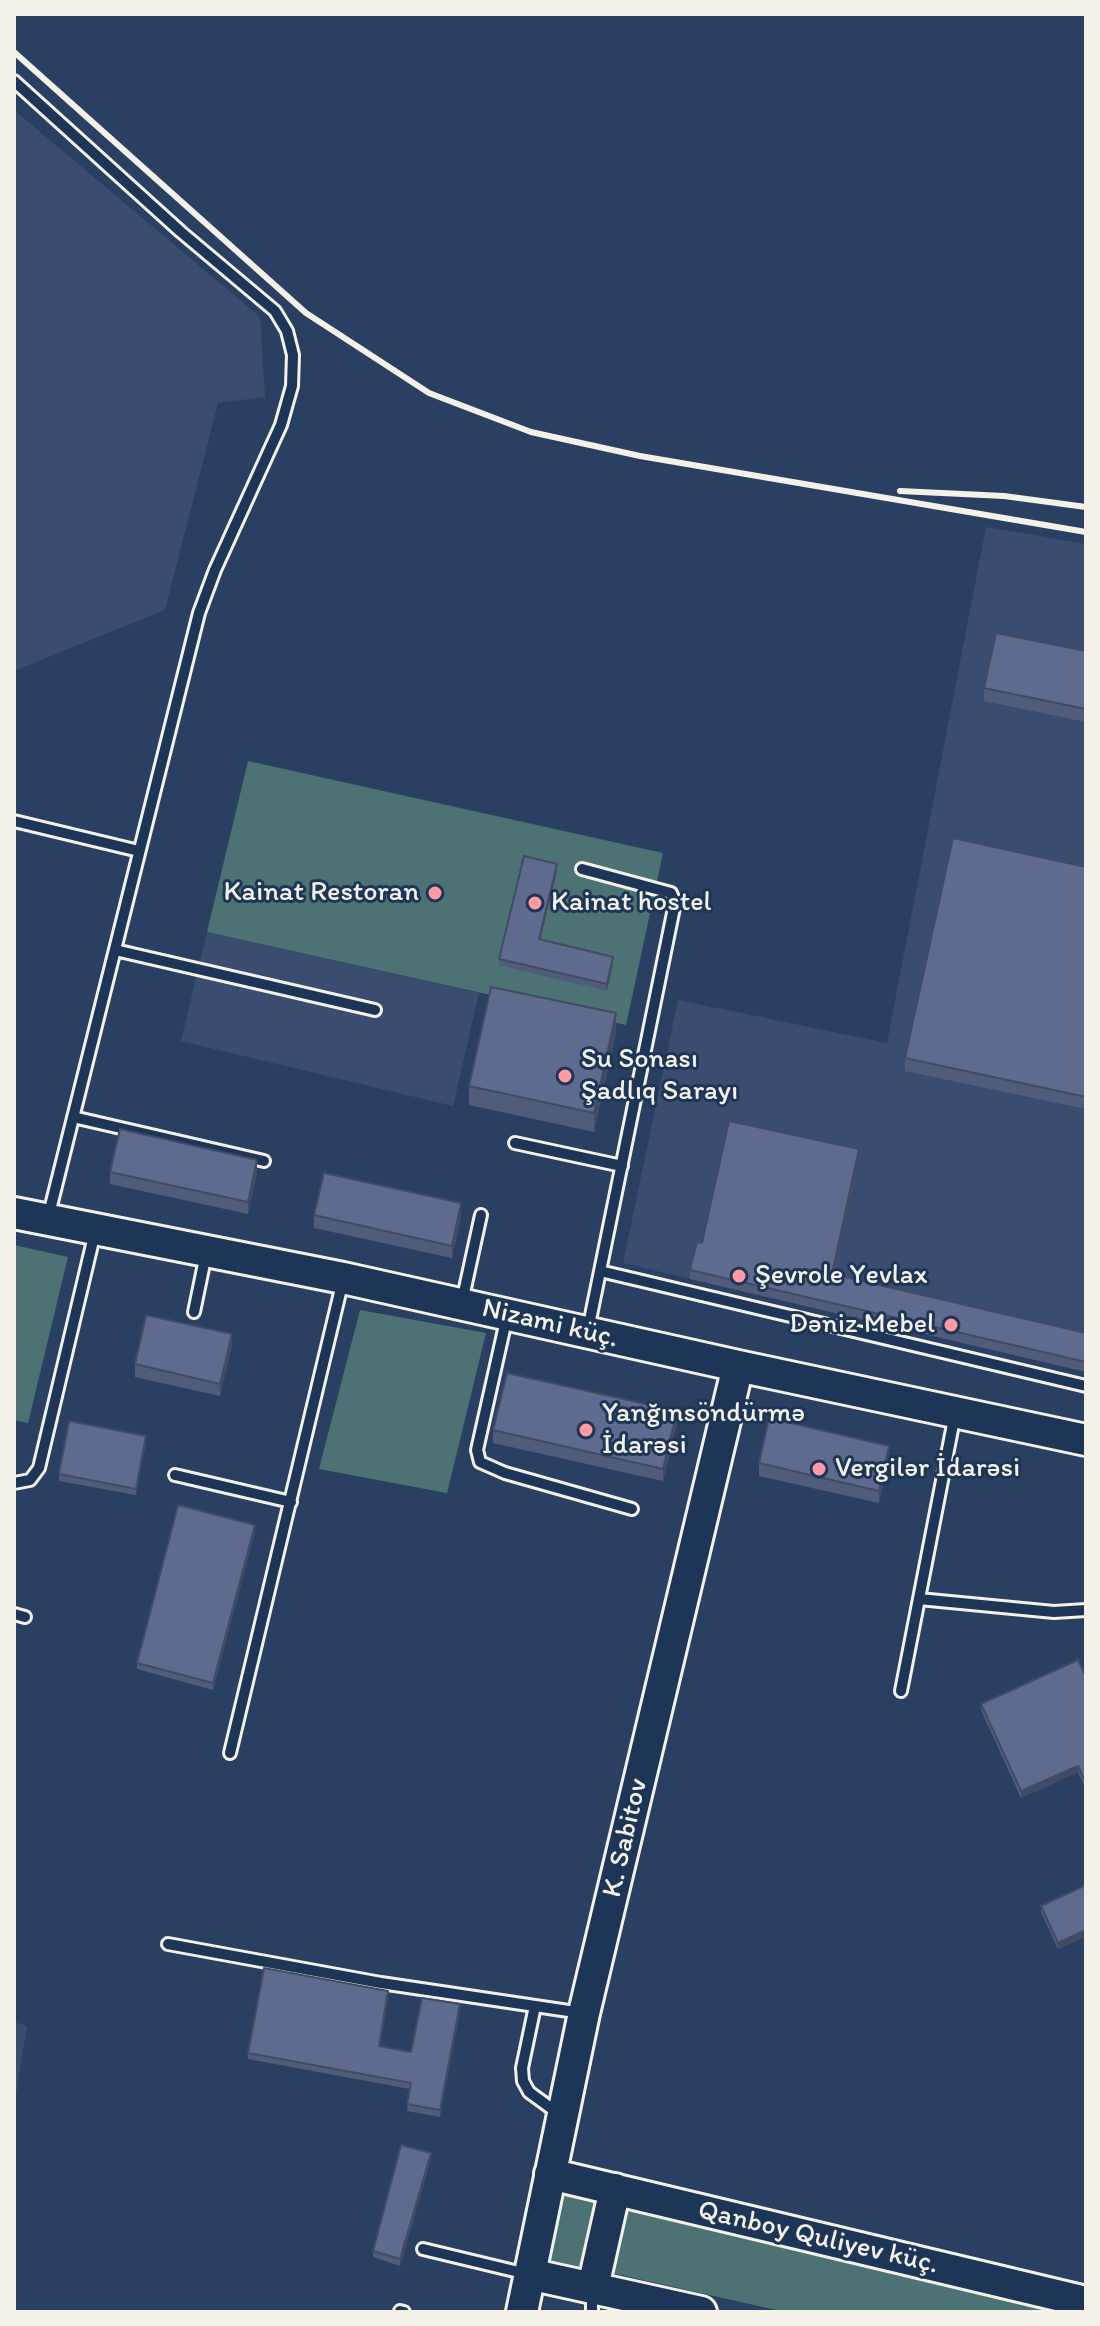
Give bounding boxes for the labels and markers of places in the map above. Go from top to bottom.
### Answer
place label: Kainat Restoran [224,876,419,910]
marker: Kainat Restoran [426,884,444,902]
place label: Kainat hostel [551,886,711,920]
marker: Kainat hostel [526,894,544,912]
place label: Su Sonası Şadlıq Sarayı [581,1043,738,1109]
marker: Su Sonası Şadlıq Sarayı [556,1067,574,1085]
place label: Şevrole Yevlax [755,1259,927,1293]
marker: Şevrole Yevlax [730,1267,748,1285]
place label: Dəniz Mebel [789,1308,935,1342]
marker: Dəniz Mebel [942,1316,960,1334]
place label: Yanğınsöndürmə İdarəsi [602,1397,805,1463]
marker: Yanğınsöndürmə İdarəsi [577,1421,595,1439]
place label: Vergilər İdarəsi [835,1452,1020,1486]
marker: Vergilər İdarəsi [810,1460,828,1478]

